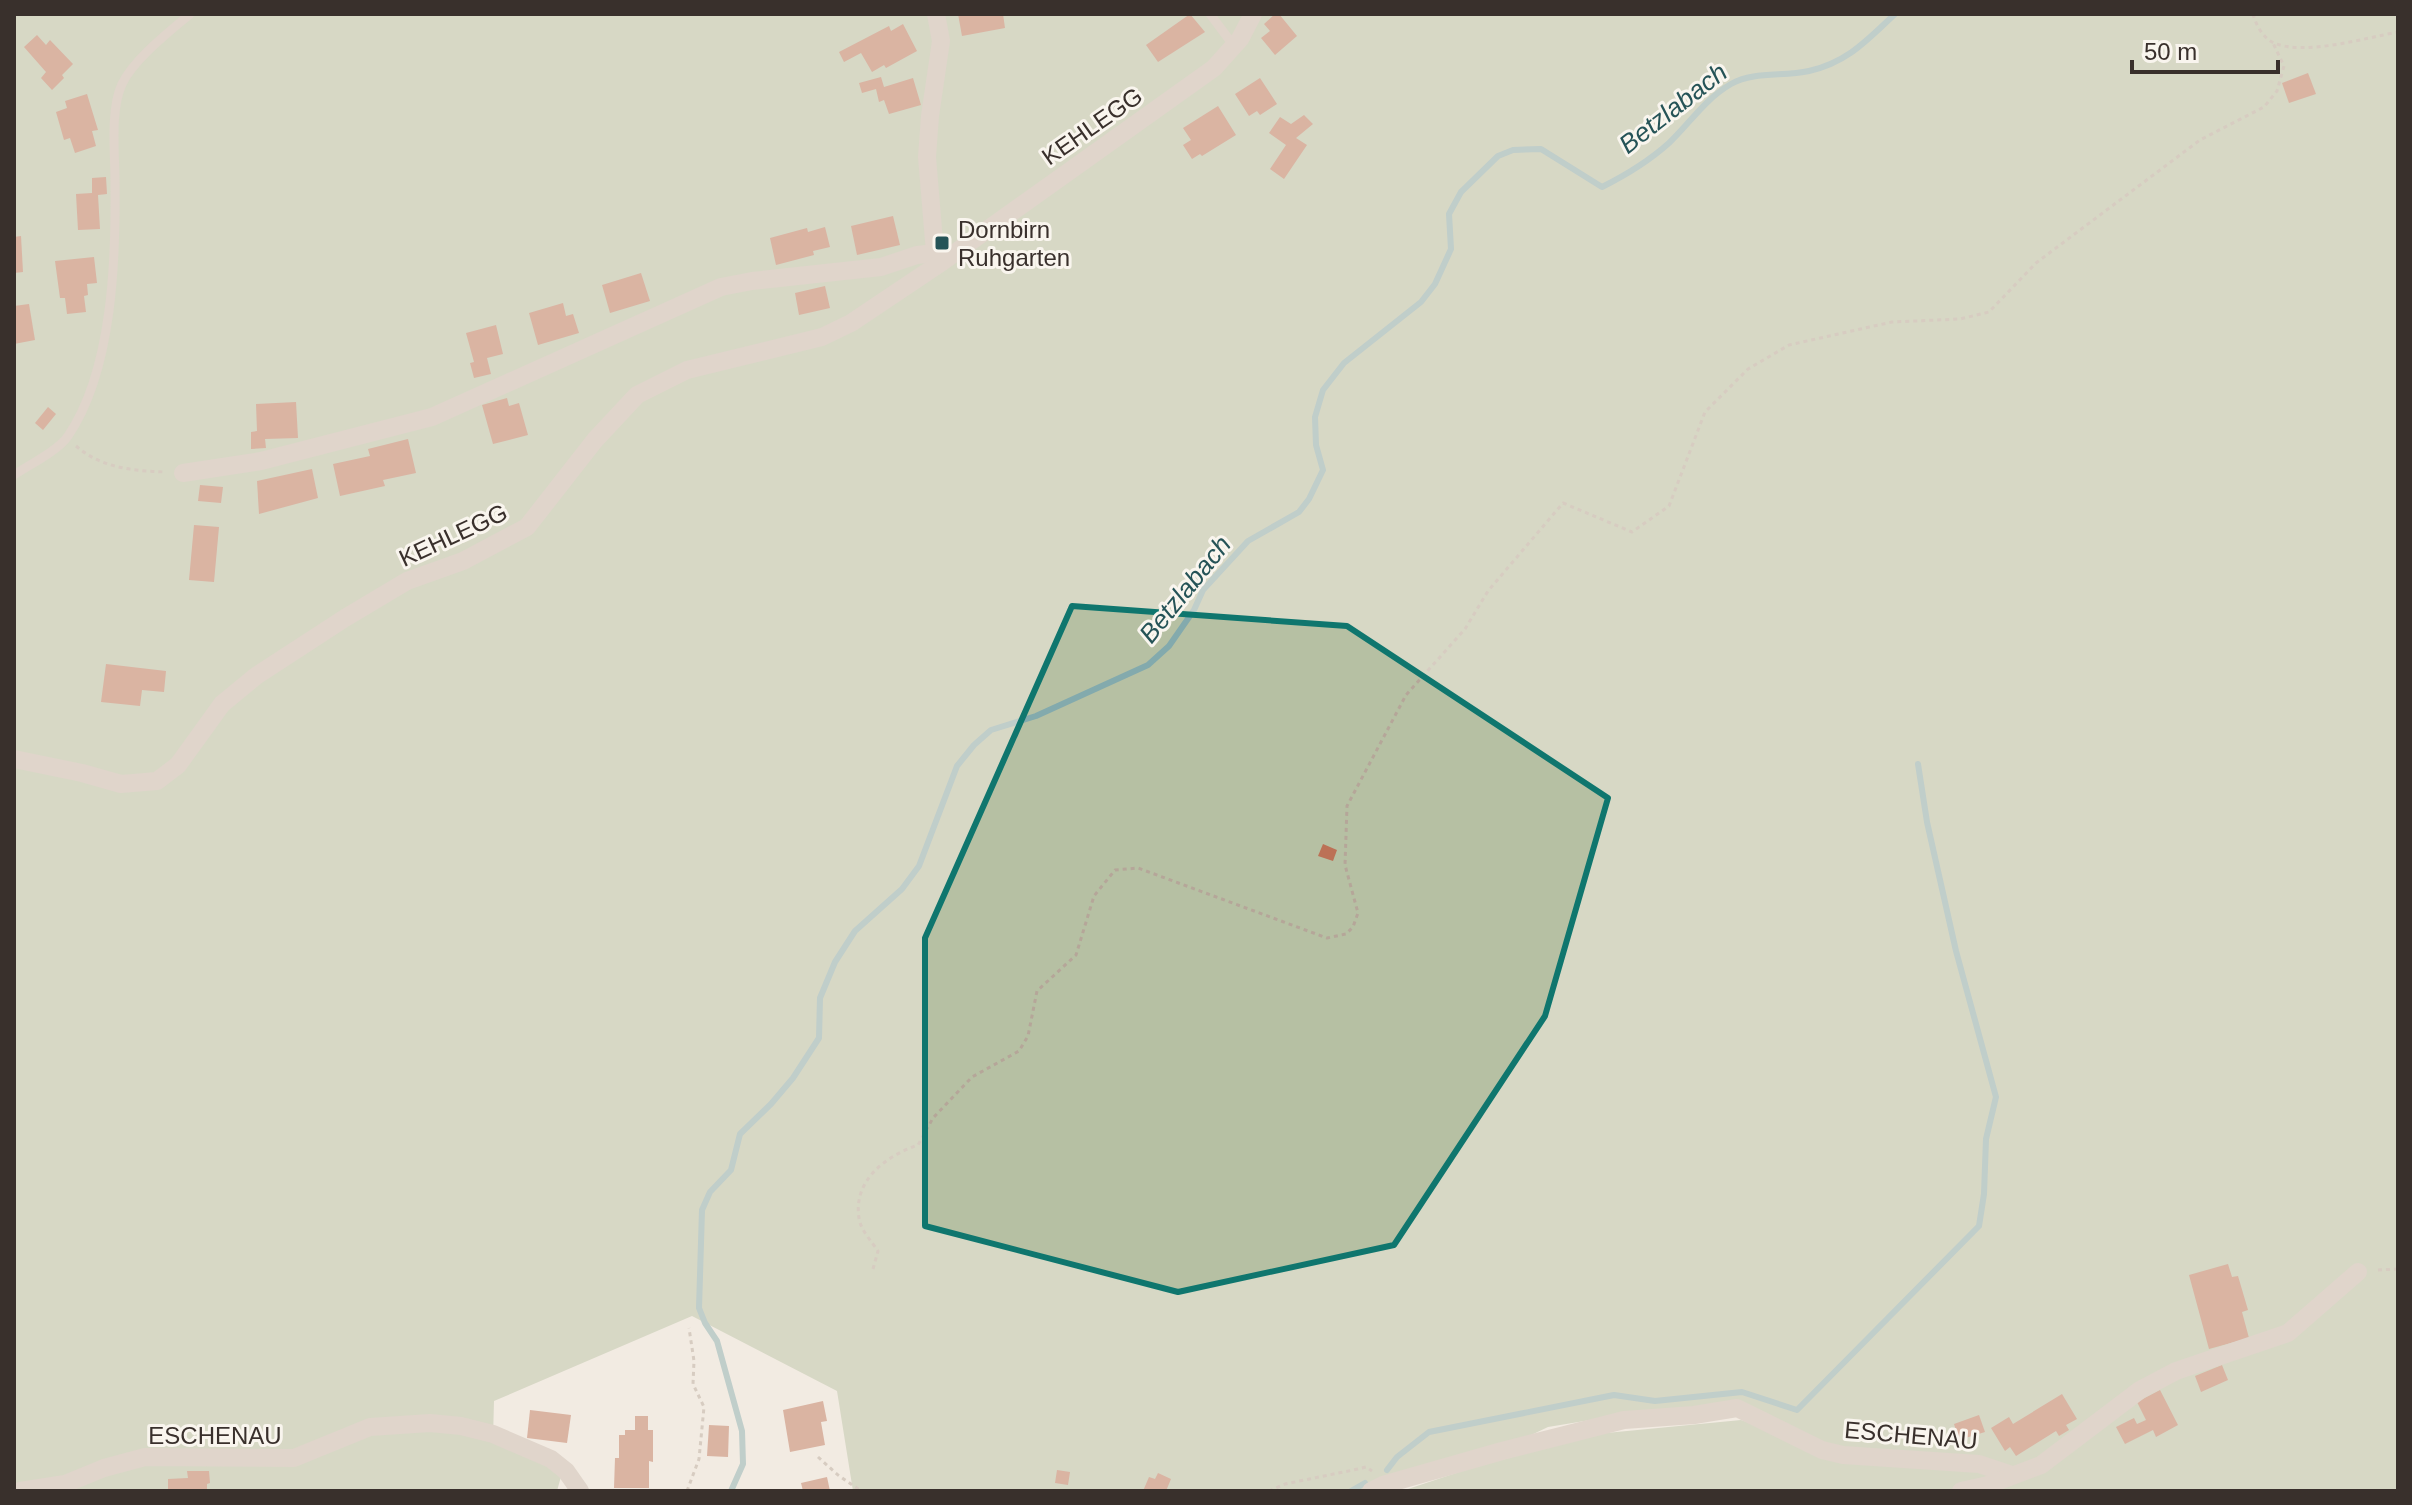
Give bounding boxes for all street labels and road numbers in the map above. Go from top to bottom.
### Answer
street label: KEHLEGG [1037,82,1147,170]
street label: KEHLEGG [395,498,511,572]
street label: ESCHENAU [1843,1416,1979,1454]
street label: ESCHENAU [148,1422,282,1449]

